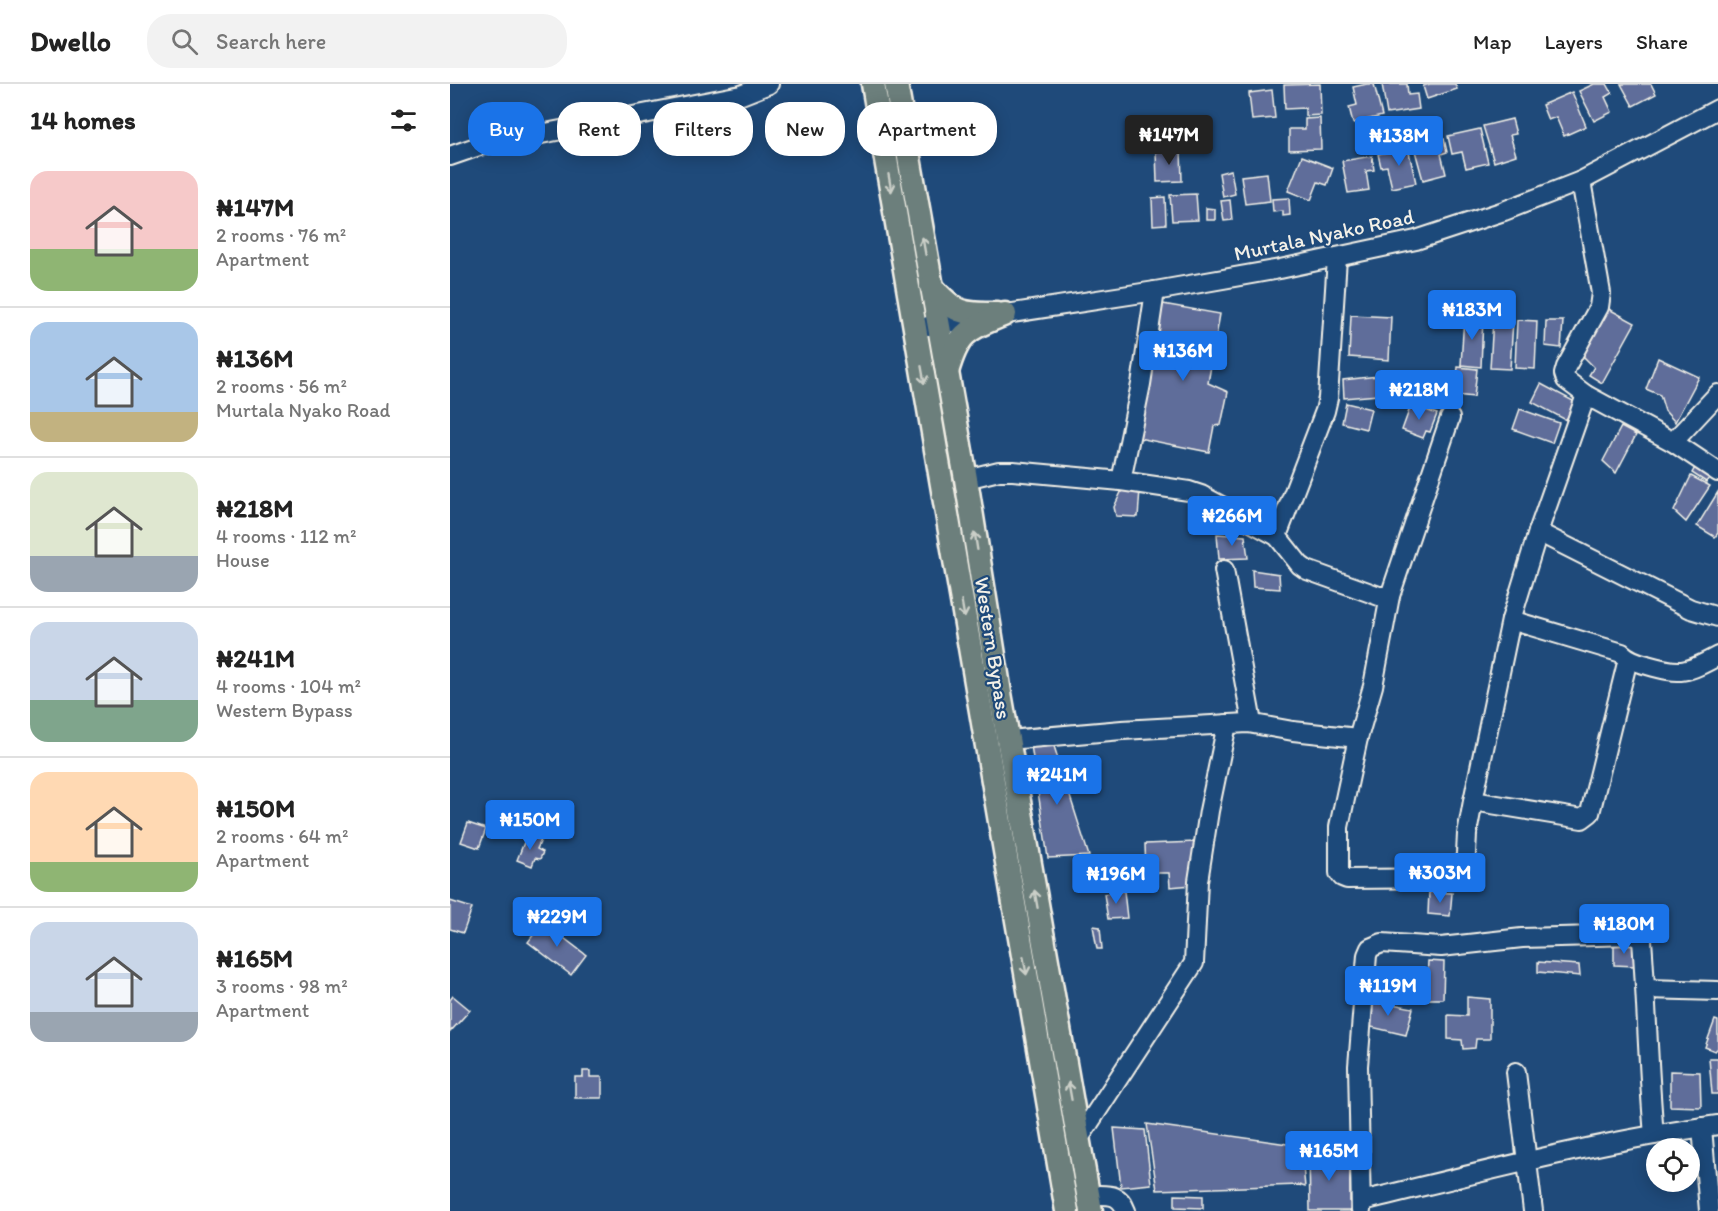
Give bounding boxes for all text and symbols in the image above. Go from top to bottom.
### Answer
search box [147,14,567,68]
text: Dwello [30,24,111,58]
icon: search [168,25,201,58]
text: Search here [216,28,326,55]
text: Map [1473,29,1512,54]
text: Layers [1545,29,1603,54]
text: Share [1636,29,1688,54]
chip: Buy [468,102,545,156]
chip: Rent [557,102,641,156]
chip: Filters [653,102,753,156]
chip: New [765,102,845,156]
chip: Apartment [857,102,997,156]
text: 14 homes [30,104,136,136]
icon: filters [387,104,420,137]
pin: ₦147M [1127,115,1211,166]
pin: ₦138M [1357,116,1441,167]
text: ₦147M [1139,122,1199,146]
text: ₦138M [1369,123,1429,147]
one-way arrow [885,173,896,192]
text: ₦147M [216,191,294,223]
icon: home [78,195,150,267]
street label: Murtala Nyako Road [1232,203,1417,266]
text: 2 rooms · 76 m² [216,223,346,247]
one-way arrow [918,236,929,256]
text: Apartment [216,247,309,271]
pin: ₦183M [1430,290,1514,341]
text: ₦183M [1442,297,1502,321]
pin: ₦136M [1141,331,1225,382]
text: ₦136M [1153,338,1213,362]
text: ₦136M [216,342,294,374]
icon: home [78,346,150,418]
one-way arrow [918,365,929,385]
pin: ₦218M [1377,370,1461,421]
text: 2 rooms · 56 m² [216,374,347,398]
text: ₦218M [1389,377,1449,401]
text: Murtala Nyako Road [216,398,391,422]
text: ₦218M [216,492,294,524]
icon: home [78,496,150,568]
pin: ₦266M [1190,496,1274,547]
text: ₦266M [1202,503,1262,527]
text: 4 rooms · 112 m² [216,524,356,548]
one-way arrow [970,532,981,552]
text: House [216,548,270,572]
street label: Western Bypass [970,575,1017,721]
one-way arrow [958,598,969,618]
text: ₦241M [216,642,295,674]
icon: home [78,646,150,718]
text: 4 rooms · 104 m² [216,674,361,698]
text: Western Bypass [216,698,353,722]
pin: ₦241M [1015,755,1099,806]
text: ₦241M [1027,762,1087,786]
text: ₦150M [216,792,296,824]
icon: home [78,796,150,868]
pin: ₦150M [488,800,572,851]
text: ₦150M [499,807,561,831]
text: 2 rooms · 64 m² [216,824,348,848]
text: Apartment [216,848,309,872]
pin: ₦303M [1398,853,1482,904]
pin: ₦196M [1074,854,1158,905]
text: ₦303M [1408,860,1472,884]
text: ₦196M [1086,861,1146,885]
one-way arrow [1030,890,1041,910]
pin: ₦229M [515,897,599,948]
text: ₦229M [527,904,587,928]
pin: ₦180M [1582,904,1666,955]
text: ₦180M [1593,911,1655,935]
text: ₦165M [216,942,293,974]
icon: home [78,946,150,1018]
one-way arrow [1020,956,1031,976]
pin: ₦119M [1346,966,1430,1017]
text: ₦119M [1359,973,1417,997]
text: 3 rooms · 98 m² [216,974,348,998]
text: Apartment [216,998,309,1022]
one-way arrow [1064,1082,1075,1102]
pin: ₦165M [1287,1131,1371,1182]
text: ₦165M [1299,1138,1359,1162]
map controls [1646,1138,1700,1192]
button: locate [1646,1138,1700,1192]

